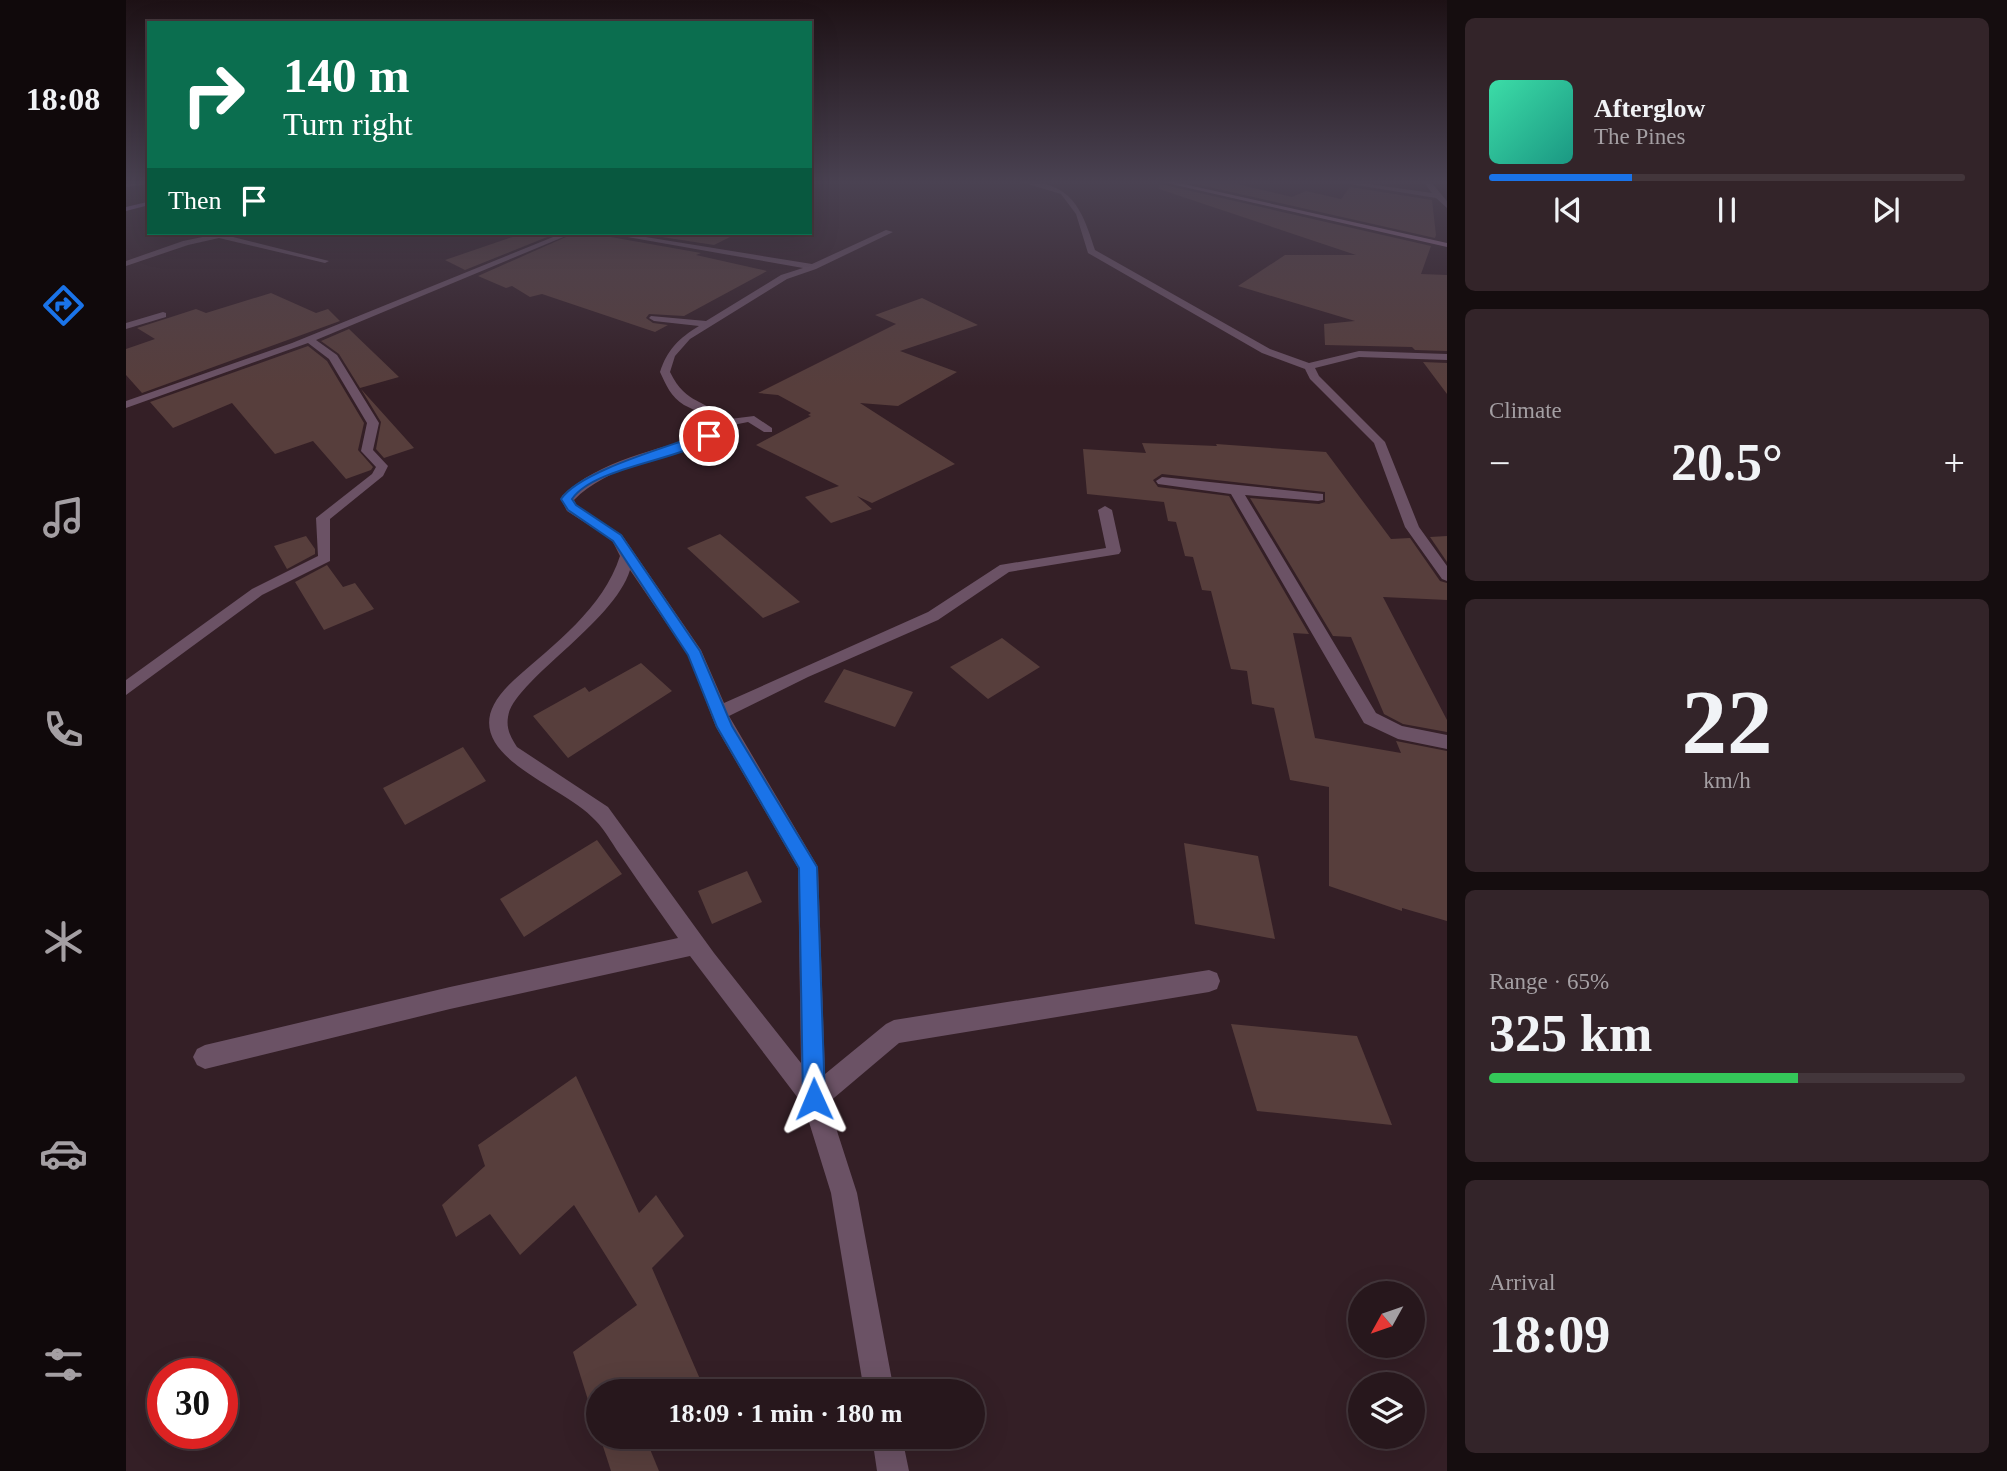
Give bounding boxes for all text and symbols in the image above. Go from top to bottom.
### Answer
text: 140 m [283,48,410,103]
icon: right [168,49,259,140]
text: 18:08 [26,81,100,117]
text: Afterglow [1594,94,1705,123]
text: Turn right [283,106,413,142]
text: The Pines [1594,124,1685,149]
icon: arrive [235,182,273,220]
text: Then [168,186,221,215]
icon: previous [1549,191,1587,229]
icon: pause [1708,191,1746,229]
icon: next [1867,191,1905,229]
icon: directions [39,281,88,330]
text: Climate [1489,398,1562,423]
pin [679,406,739,466]
icon: arrive [690,417,728,455]
text: 20.5° [1671,434,1783,491]
text: − [1489,442,1510,484]
text: + [1944,442,1965,484]
icon: music [39,493,88,542]
text: 22 [1682,672,1773,773]
icon: phone [39,705,88,754]
text: km/h [1703,768,1751,793]
icon: climate [39,917,88,966]
text: Range · 65% [1489,969,1609,994]
text: 325 km [1489,1005,1652,1062]
position arrow [777,1062,851,1136]
icon: car [39,1129,88,1178]
text: Arrival [1489,1270,1555,1295]
north arrow [1348,1281,1424,1358]
map controls [1348,1281,1425,1449]
text: 18:09 [1489,1306,1610,1363]
icon: filters [39,1340,88,1389]
speed limit sign: 30 [147,1358,238,1449]
button: layers [1348,1372,1425,1449]
text: 18:09 · 1 min · 180 m [669,1399,903,1428]

